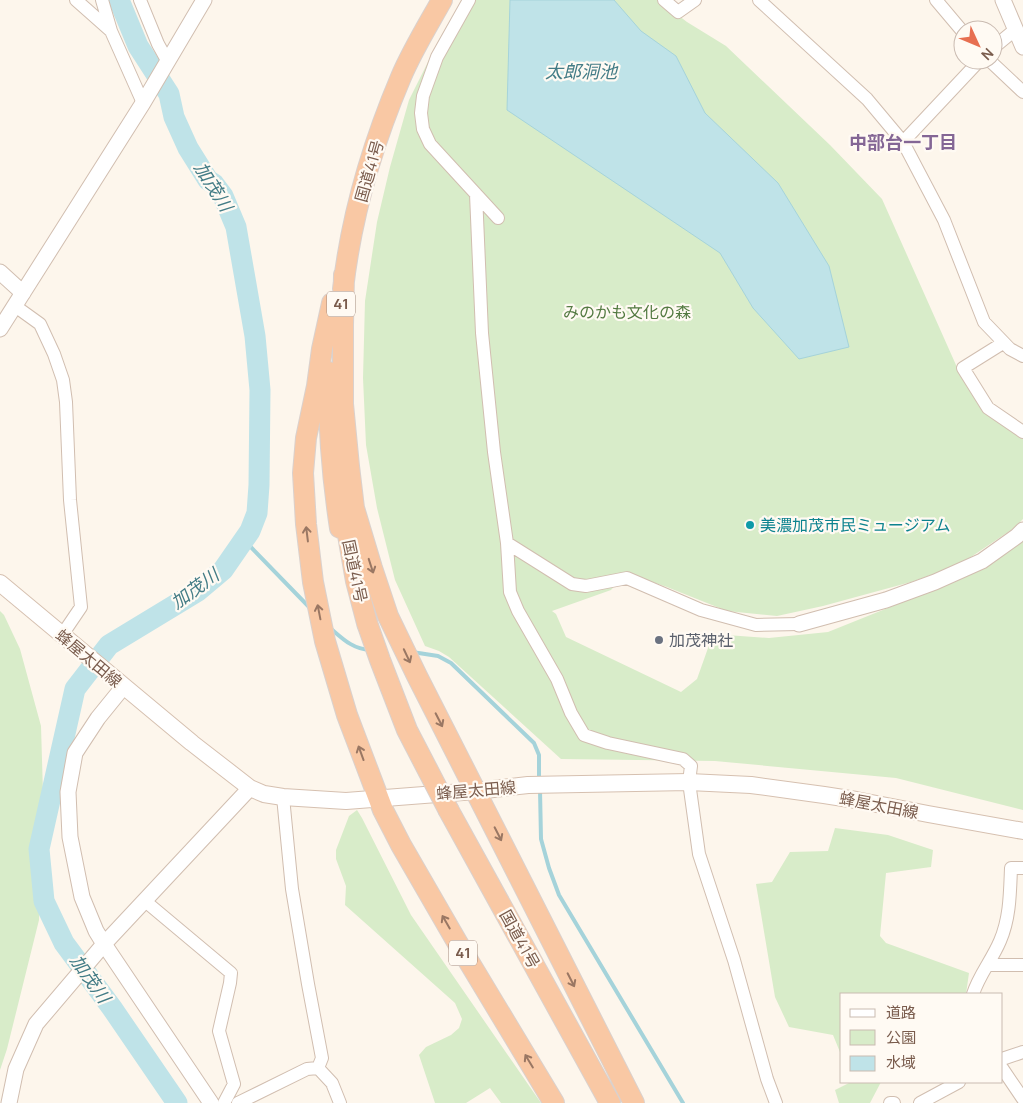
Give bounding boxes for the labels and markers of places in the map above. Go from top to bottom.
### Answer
place label: 美濃加茂市民ミュージアム [760,514,951,536]
marker: 美濃加茂市民ミュージアム [744,519,756,531]
place label: 加茂神社 [669,629,733,651]
marker: 加茂神社 [653,634,665,646]

